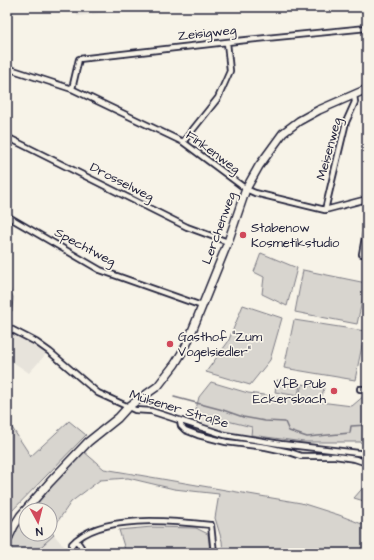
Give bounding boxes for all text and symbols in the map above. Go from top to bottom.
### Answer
street label: Zeisigweg [177,21,237,46]
street label: Meisenweg [312,115,347,183]
street label: Finkenweg [182,126,244,179]
street label: Drosselweg [87,158,157,207]
street label: Lerchenweg [198,189,241,267]
place label: Stabenow Kosmetikstudio [251,219,340,252]
street label: Spechtweg [51,223,119,272]
marker: Stabenow Kosmetikstudio [238,230,248,240]
place label: Gasthof "Zum Vogelsiedler" [178,328,263,362]
marker: Gasthof "Zum Vogelsiedler" [165,339,175,349]
place label: VfB Pub Eckersbach [253,375,327,408]
street label: Mülsener Straße [127,385,231,433]
marker: VfB Pub Eckersbach [329,386,339,396]
north arrow [18,502,58,542]
text: N [35,524,43,539]

